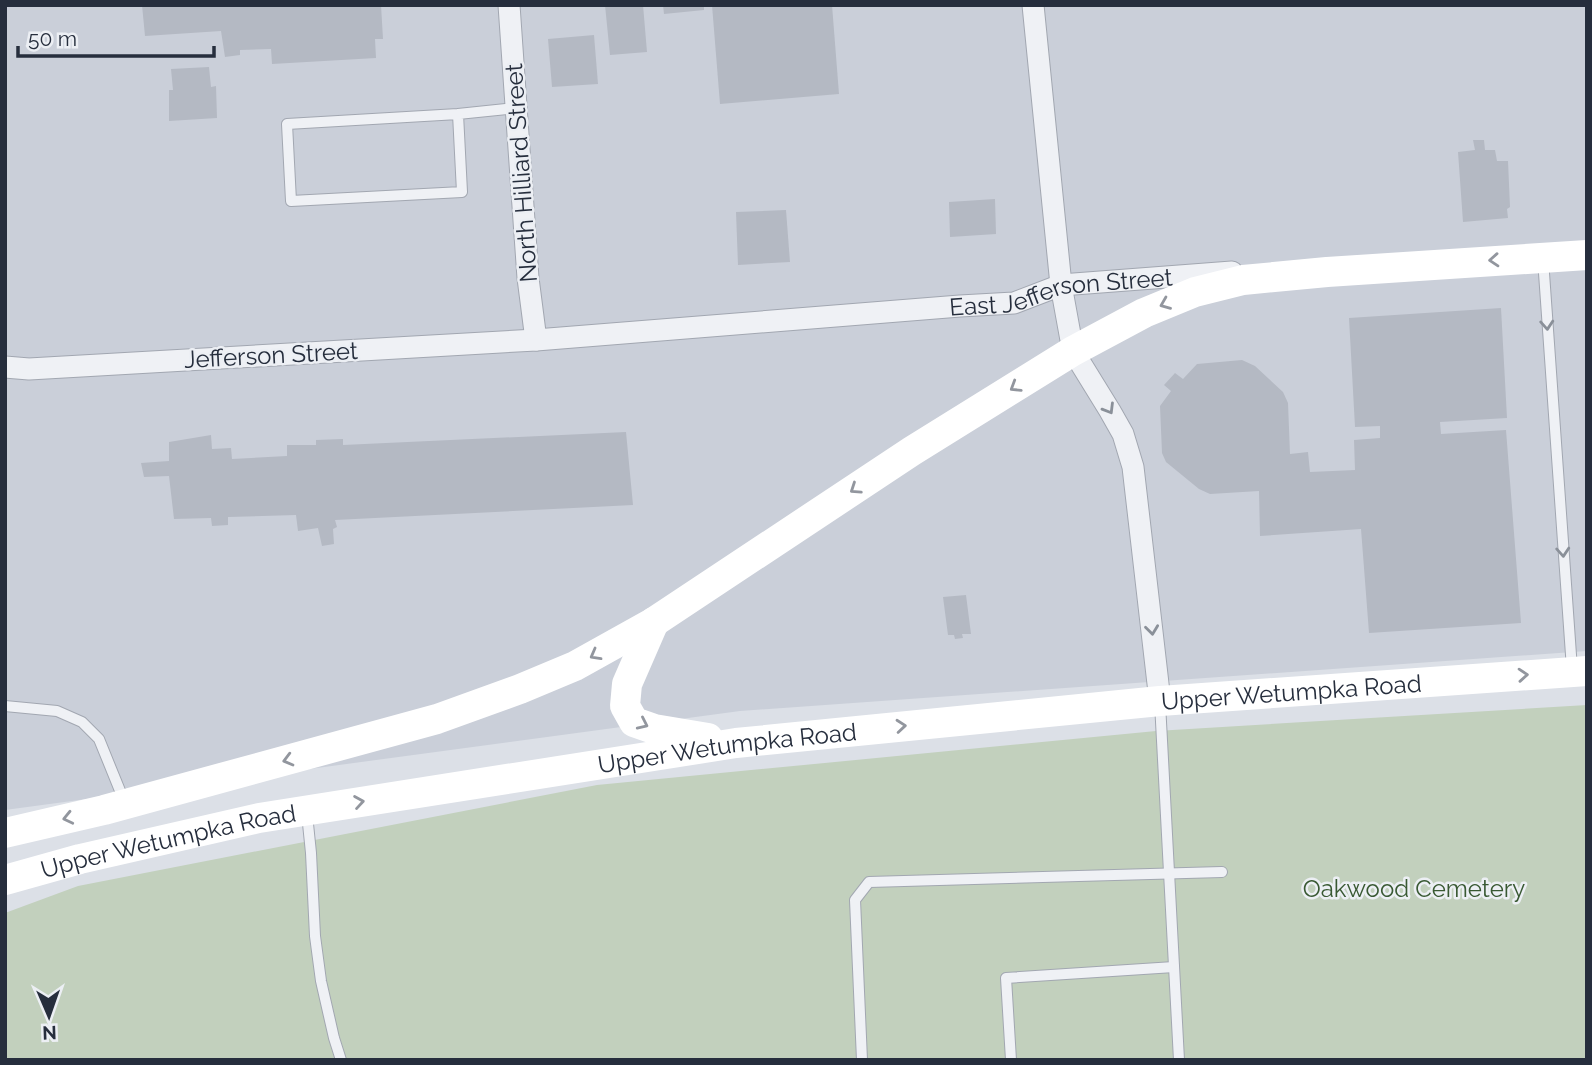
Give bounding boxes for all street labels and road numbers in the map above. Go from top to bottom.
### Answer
street label: North Hilliard Street [499,63,543,283]
street label: East Jefferson Street [948,262,1173,321]
street label: Jefferson Street [183,336,359,374]
street label: Upper Wetumpka Road [1160,668,1422,715]
street label: Upper Wetumpka Road [596,717,858,779]
street label: Upper Wetumpka Road [37,798,298,884]

